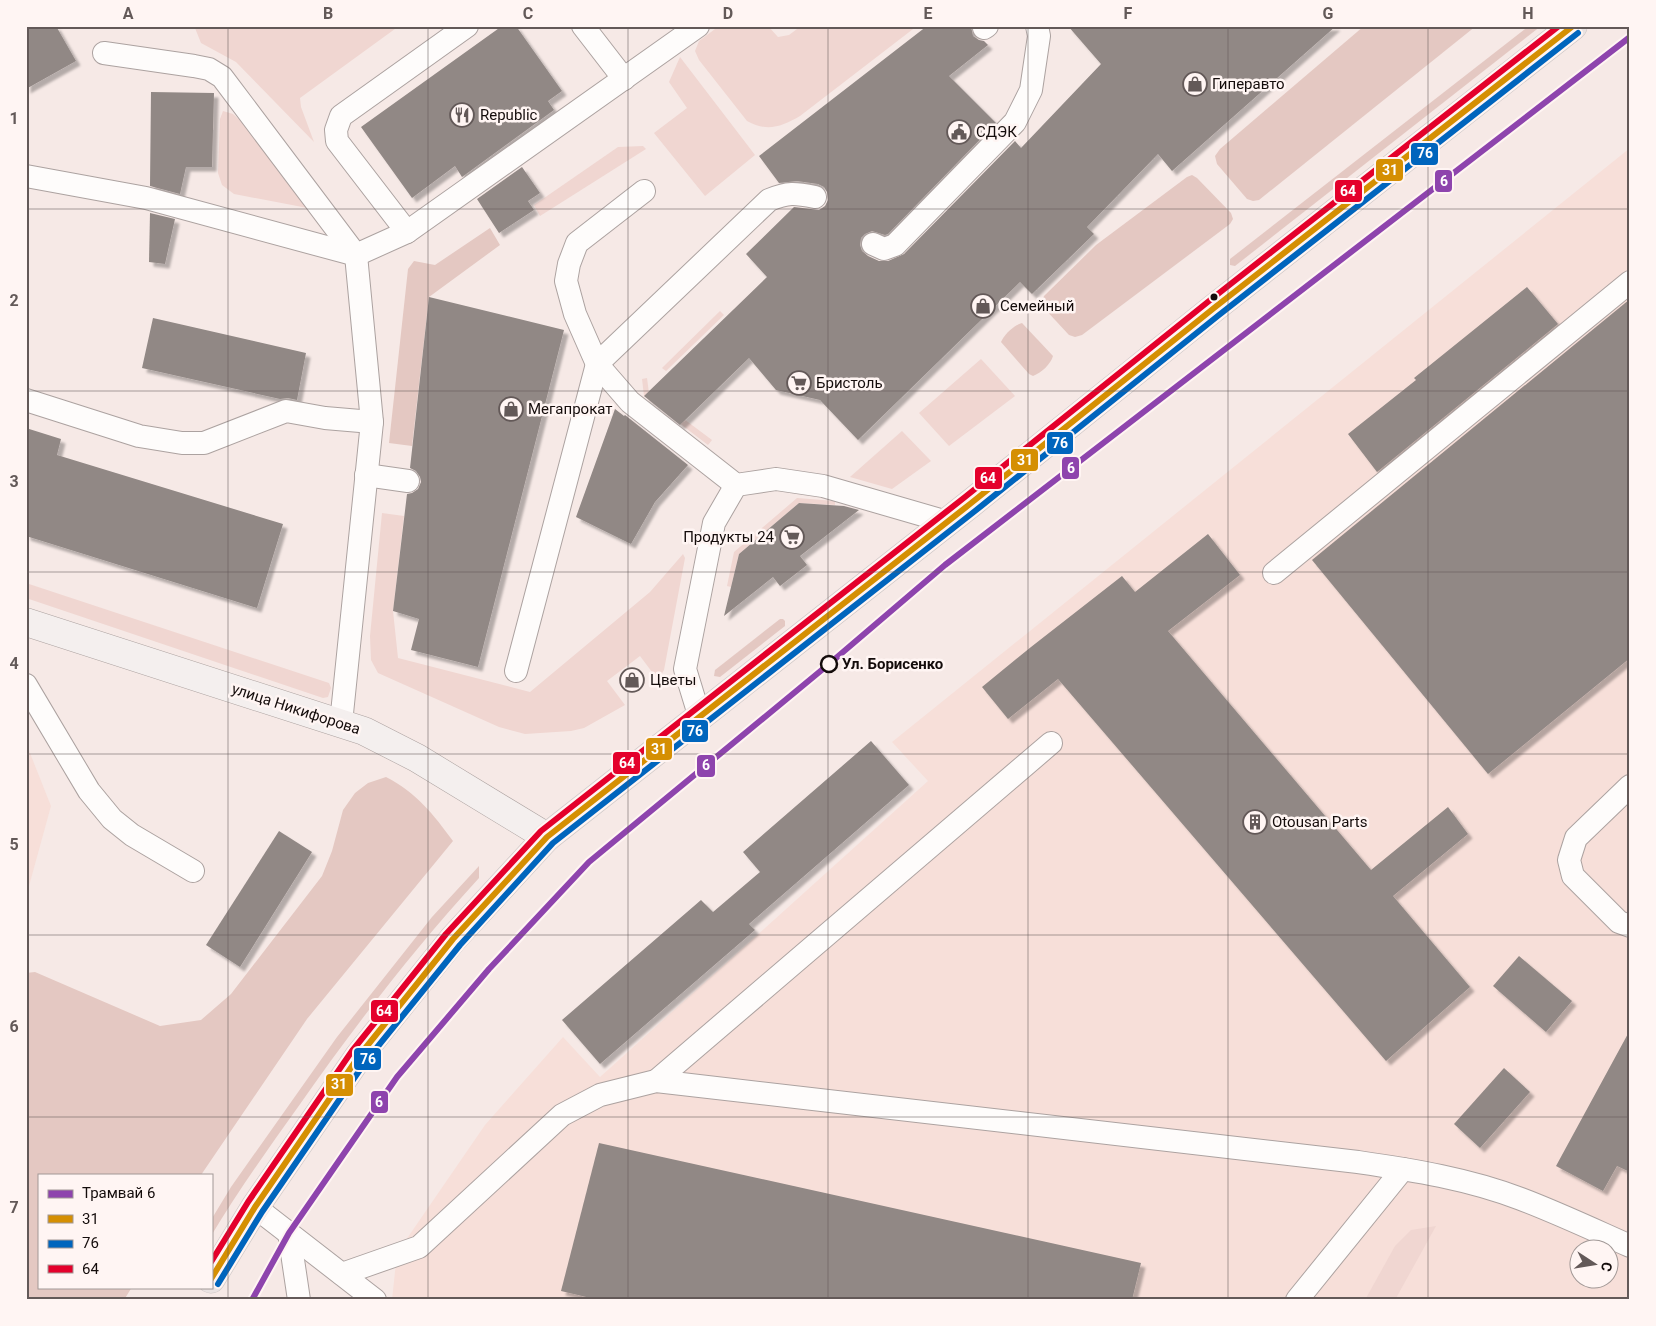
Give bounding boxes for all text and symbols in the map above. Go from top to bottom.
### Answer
text: A [123,4,134,23]
text: B [323,4,333,23]
text: C [523,4,533,23]
text: D [723,4,733,23]
text: E [924,4,933,23]
text: F [1124,4,1133,23]
text: G [1323,4,1334,23]
text: H [1522,4,1534,23]
shop icon: Гиперавто [1182,71,1208,97]
place label: Гиперавто [1212,75,1285,93]
restaurant icon: Republic [449,102,475,128]
place label: Republic [480,106,538,124]
text: 1 [9,109,19,128]
public building icon: СДЭК [946,119,972,145]
place label: СДЭК [976,123,1017,141]
line badge: 76 [1410,142,1439,166]
text: 76 [1417,145,1433,161]
line badge: 31 [1375,158,1404,182]
text: 31 [1382,162,1398,178]
line badge: 6 [1434,169,1453,193]
text: 6 [1440,173,1448,189]
line badge: 64 [1334,179,1363,203]
text: 64 [1340,183,1356,199]
text: 2 [9,291,19,310]
unlabelled marker [1209,292,1219,302]
shop icon: Семейный [970,293,996,319]
place label: Семейный [1000,297,1074,315]
supermarket icon: Бристоль [786,370,812,396]
place label: Бристоль [816,374,883,392]
shop icon: Мегапрокат [498,396,524,422]
place label: Мегапрокат [528,400,613,418]
line badge: 76 [1046,431,1074,455]
text: 76 [1052,435,1068,451]
line badge: 31 [1010,448,1039,472]
text: 31 [1017,452,1033,468]
line badge: 6 [1061,456,1080,480]
text: 6 [1067,460,1075,476]
line badge: 64 [974,466,1003,490]
text: 64 [980,470,996,486]
text: 3 [9,472,19,491]
supermarket icon: Продукты 24 [779,524,805,550]
place label: Продукты 24 [683,528,775,546]
text: 4 [9,654,19,673]
marker: Ул. Борисенко [820,655,838,673]
place label: Ул. Борисенко [842,655,943,673]
shop icon: Цветы [619,667,645,693]
place label: Цветы [650,671,696,689]
street label: улица Никифорова [229,680,363,738]
line badge: 76 [681,719,709,743]
text: 76 [687,723,703,739]
line badge: 31 [645,737,673,761]
text: 31 [651,741,667,757]
line badge: 64 [612,751,641,775]
line badge: 6 [696,754,716,778]
text: 64 [619,755,635,771]
text: 6 [702,757,710,773]
building icon: Otousan Parts [1242,809,1268,835]
place label: Otousan Parts [1272,813,1367,831]
text: 5 [9,835,19,854]
line badge: 64 [370,999,399,1023]
text: 64 [376,1003,392,1019]
text: 6 [9,1017,19,1036]
line badge: 76 [353,1047,382,1071]
text: 76 [360,1051,376,1067]
line badge: 31 [325,1073,354,1097]
text: 31 [331,1076,347,1092]
line badge: 6 [370,1090,389,1114]
text: 6 [375,1094,383,1110]
legend [38,1174,212,1288]
text: Трамвай 6 [82,1184,155,1202]
text: 7 [9,1198,19,1217]
text: 31 [82,1210,99,1228]
text: 76 [82,1234,99,1252]
north arrow [1568,1238,1618,1288]
text: 64 [82,1260,99,1278]
text: С [1598,1261,1615,1273]

